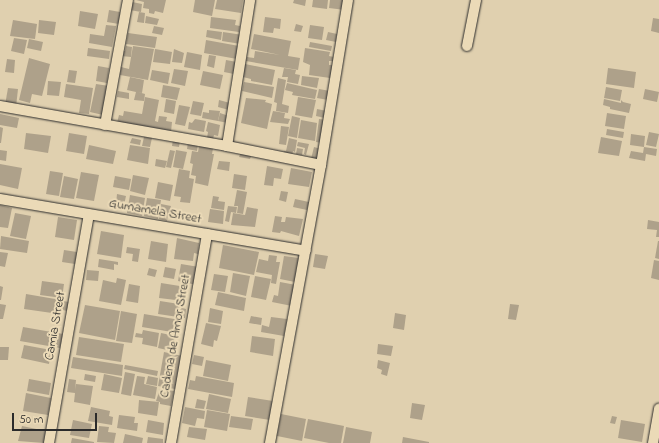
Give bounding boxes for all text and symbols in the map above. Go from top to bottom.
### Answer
street label: Gumamela Street [107,196,203,228]
street label: Cadena de Amor Street [157,273,195,399]
street label: Camia Street [42,290,70,362]
scale bar [14,405,99,431]
text: 50 m [19,411,43,429]

